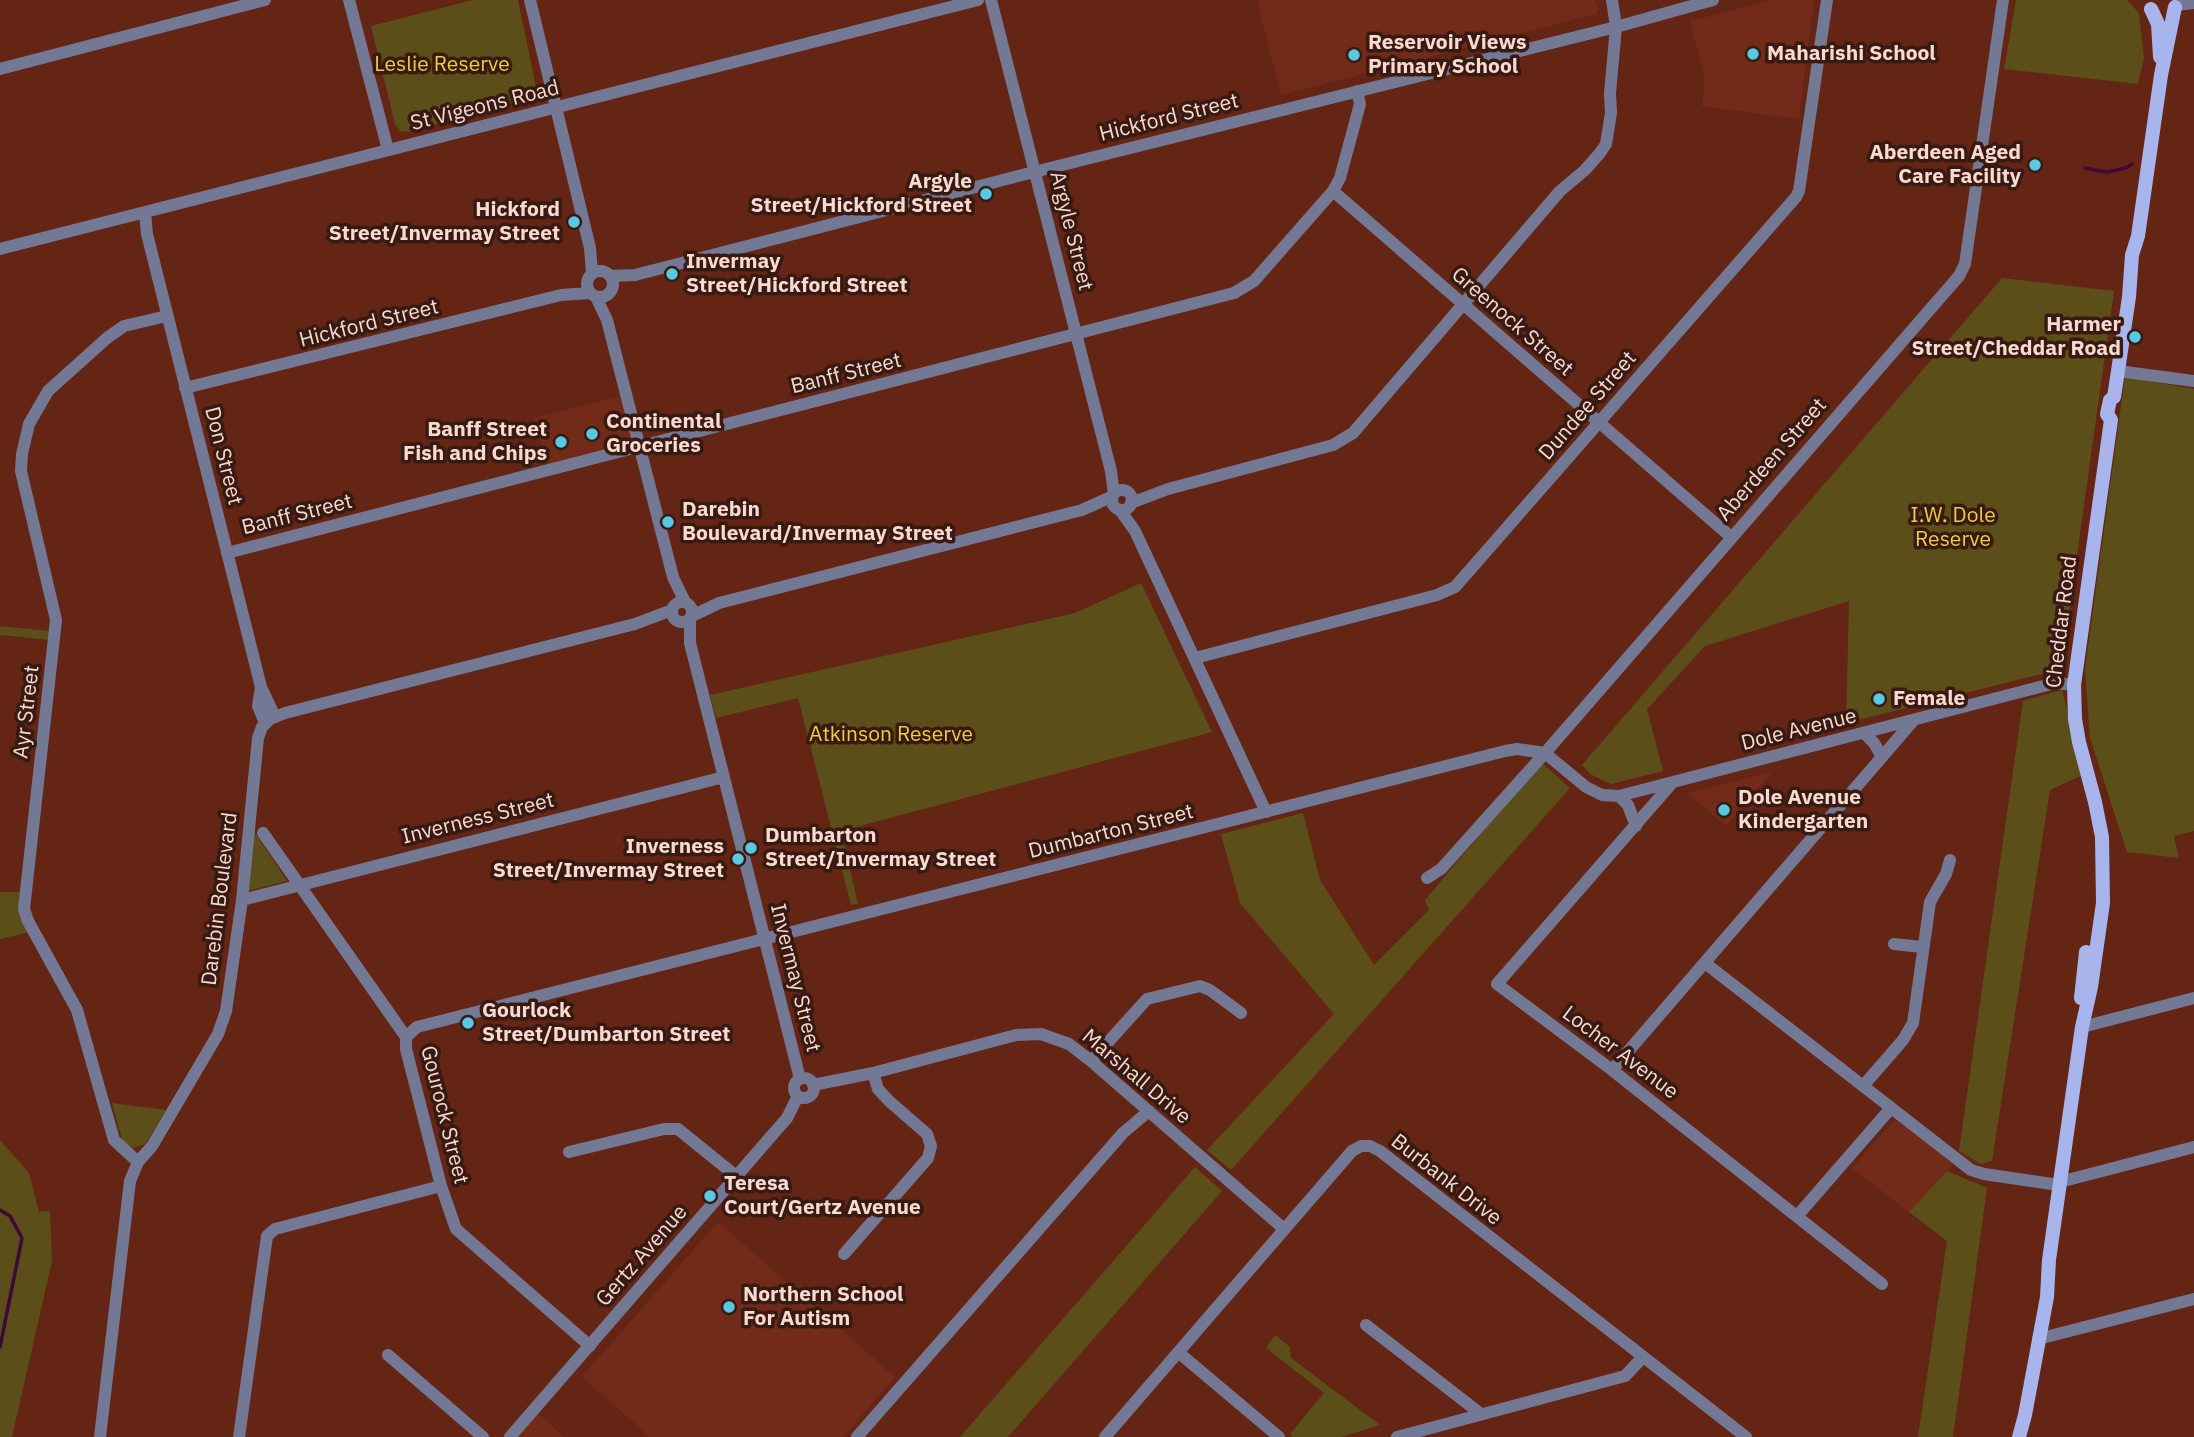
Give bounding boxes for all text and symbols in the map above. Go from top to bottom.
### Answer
place label: Reservoir Views Primary School [1368,30,1527,80]
place label: Maharishi School [1767,41,1936,67]
marker: Maharishi School [1745,46,1761,62]
marker: Reservoir Views Primary School [1346,47,1362,63]
park label: Leslie Reserve [374,52,510,78]
street label: St Vigeons Road [408,75,562,137]
street label: Hickford Street [1097,89,1241,147]
place label: Aberdeen Aged Care Facility [1869,140,2021,190]
marker: Aberdeen Aged Care Facility [2027,157,2043,173]
place label: Argyle Street/Hickford Street [751,169,972,219]
street label: Argyle Street [1044,169,1098,293]
marker: Argyle Street/Hickford Street [978,186,994,202]
place label: Hickford Street/Invermay Street [329,197,560,247]
marker: Hickford Street/Invermay Street [566,214,582,230]
place label: Invermay Street/Hickford Street [686,249,907,299]
street label: Greenock Street [1446,262,1578,382]
marker: Invermay Street/Hickford Street [664,266,680,282]
street label: Hickford Street [297,295,441,353]
place label: Harmer Street/Cheddar Road [1911,312,2121,362]
marker: Harmer Street/Cheddar Road [2127,329,2143,345]
street label: Dundee Street [1534,347,1642,465]
street label: Banff Street [788,348,904,400]
street label: Aberdeen Street [1712,393,1832,527]
street label: Don Street [199,404,247,508]
place label: Continental Groceries [606,409,721,459]
place label: Banff Street Fish and Chips [403,417,547,467]
marker: Continental Groceries [584,426,600,442]
marker: Banff Street Fish and Chips [553,434,569,450]
street label: Banff Street [239,489,355,541]
place label: Darebin Boulevard/Invermay Street [682,497,953,547]
park label: I.W. Dole Reserve [1910,503,1996,553]
marker: Darebin Boulevard/Invermay Street [660,514,676,530]
street label: Cheddar Road [2041,554,2083,690]
street label: Ayr Street [9,664,45,760]
place label: Female [1893,686,1965,712]
marker: Female [1871,691,1887,707]
street label: Dole Avenue [1739,703,1859,757]
park label: Atkinson Reserve [809,722,973,748]
place label: Dole Avenue Kindergarten [1738,785,1868,835]
street label: Inverness Street [399,788,557,850]
street label: Dumbarton Street [1026,799,1196,865]
marker: Dole Avenue Kindergarten [1716,802,1732,818]
street label: Darebin Boulevard [197,811,243,987]
place label: Dumbarton Street/Invermay Street [765,823,996,873]
place label: Inverness Street/Invermay Street [493,834,724,884]
marker: Dumbarton Street/Invermay Street [743,840,759,856]
marker: Inverness Street/Invermay Street [730,851,746,867]
street label: Invermay Street [764,901,826,1055]
place label: Gourlock Street/Dumbarton Street [482,998,730,1048]
street label: Locher Avenue [1557,1001,1683,1105]
marker: Gourlock Street/Dumbarton Street [460,1015,476,1031]
street label: Marshall Drive [1076,1024,1196,1130]
street label: Gourock Street [415,1043,473,1187]
street label: Burbank Drive [1386,1129,1506,1231]
place label: Teresa Court/Gertz Avenue [724,1171,921,1221]
marker: Teresa Court/Gertz Avenue [702,1188,718,1204]
street label: Gertz Avenue [591,1200,693,1312]
place label: Northern School For Autism [743,1282,903,1332]
marker: Northern School For Autism [721,1299,737,1315]

